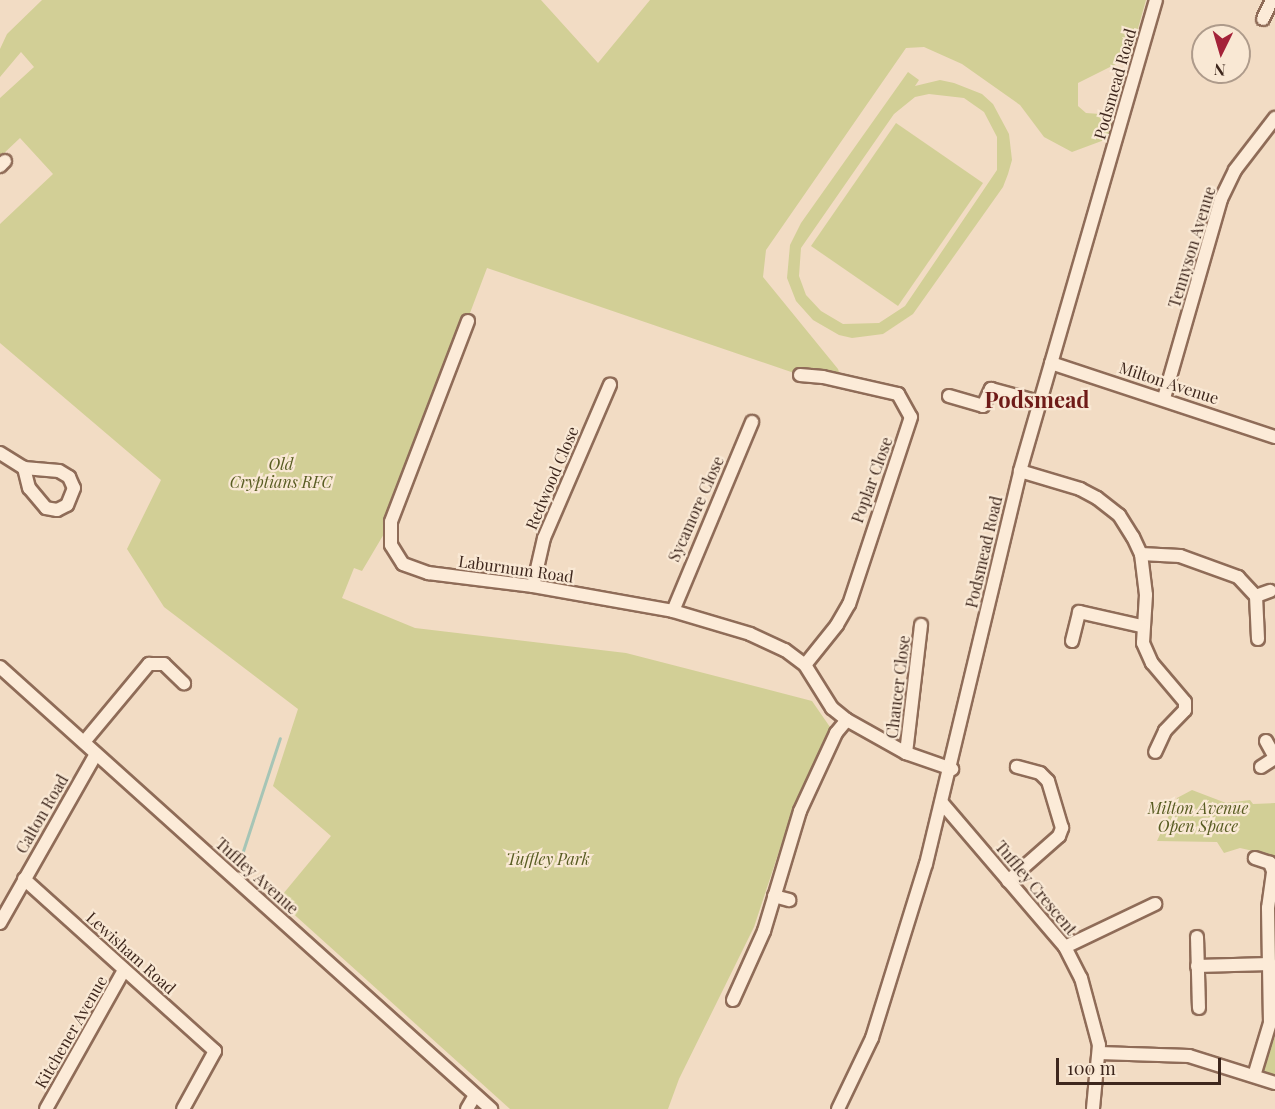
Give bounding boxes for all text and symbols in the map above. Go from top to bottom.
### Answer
north arrow [1191,24,1251,84]
street label: Podsmead Road [1090,26,1140,142]
text: N [1213,59,1226,81]
street label: Tennyson Avenue [1164,184,1220,310]
street label: Milton Avenue [1117,358,1221,408]
district label: Podsmead [984,387,1090,413]
street label: Redwood Close [522,424,582,532]
street label: Poplar Close [848,434,896,526]
street label: Sycamore Close [664,453,728,565]
park label: Old Cryptians RFC [230,454,332,492]
street label: Podsmead Road [962,494,1006,610]
street label: Laburnum Road [457,551,575,587]
street label: Chaucer Close [882,634,914,740]
street label: Calton Road [12,771,72,857]
park label: Milton Avenue Open Space [1148,798,1248,836]
street label: Tuffley Avenue [211,833,303,919]
street label: Tuffley Crescent [991,837,1081,939]
park label: Tuffley Park [506,849,590,869]
street label: Lewisham Road [82,908,180,998]
street label: Kitchener Avenue [31,972,111,1092]
scale bar [1059,1046,1224,1084]
text: 100 m [1067,1056,1116,1080]

